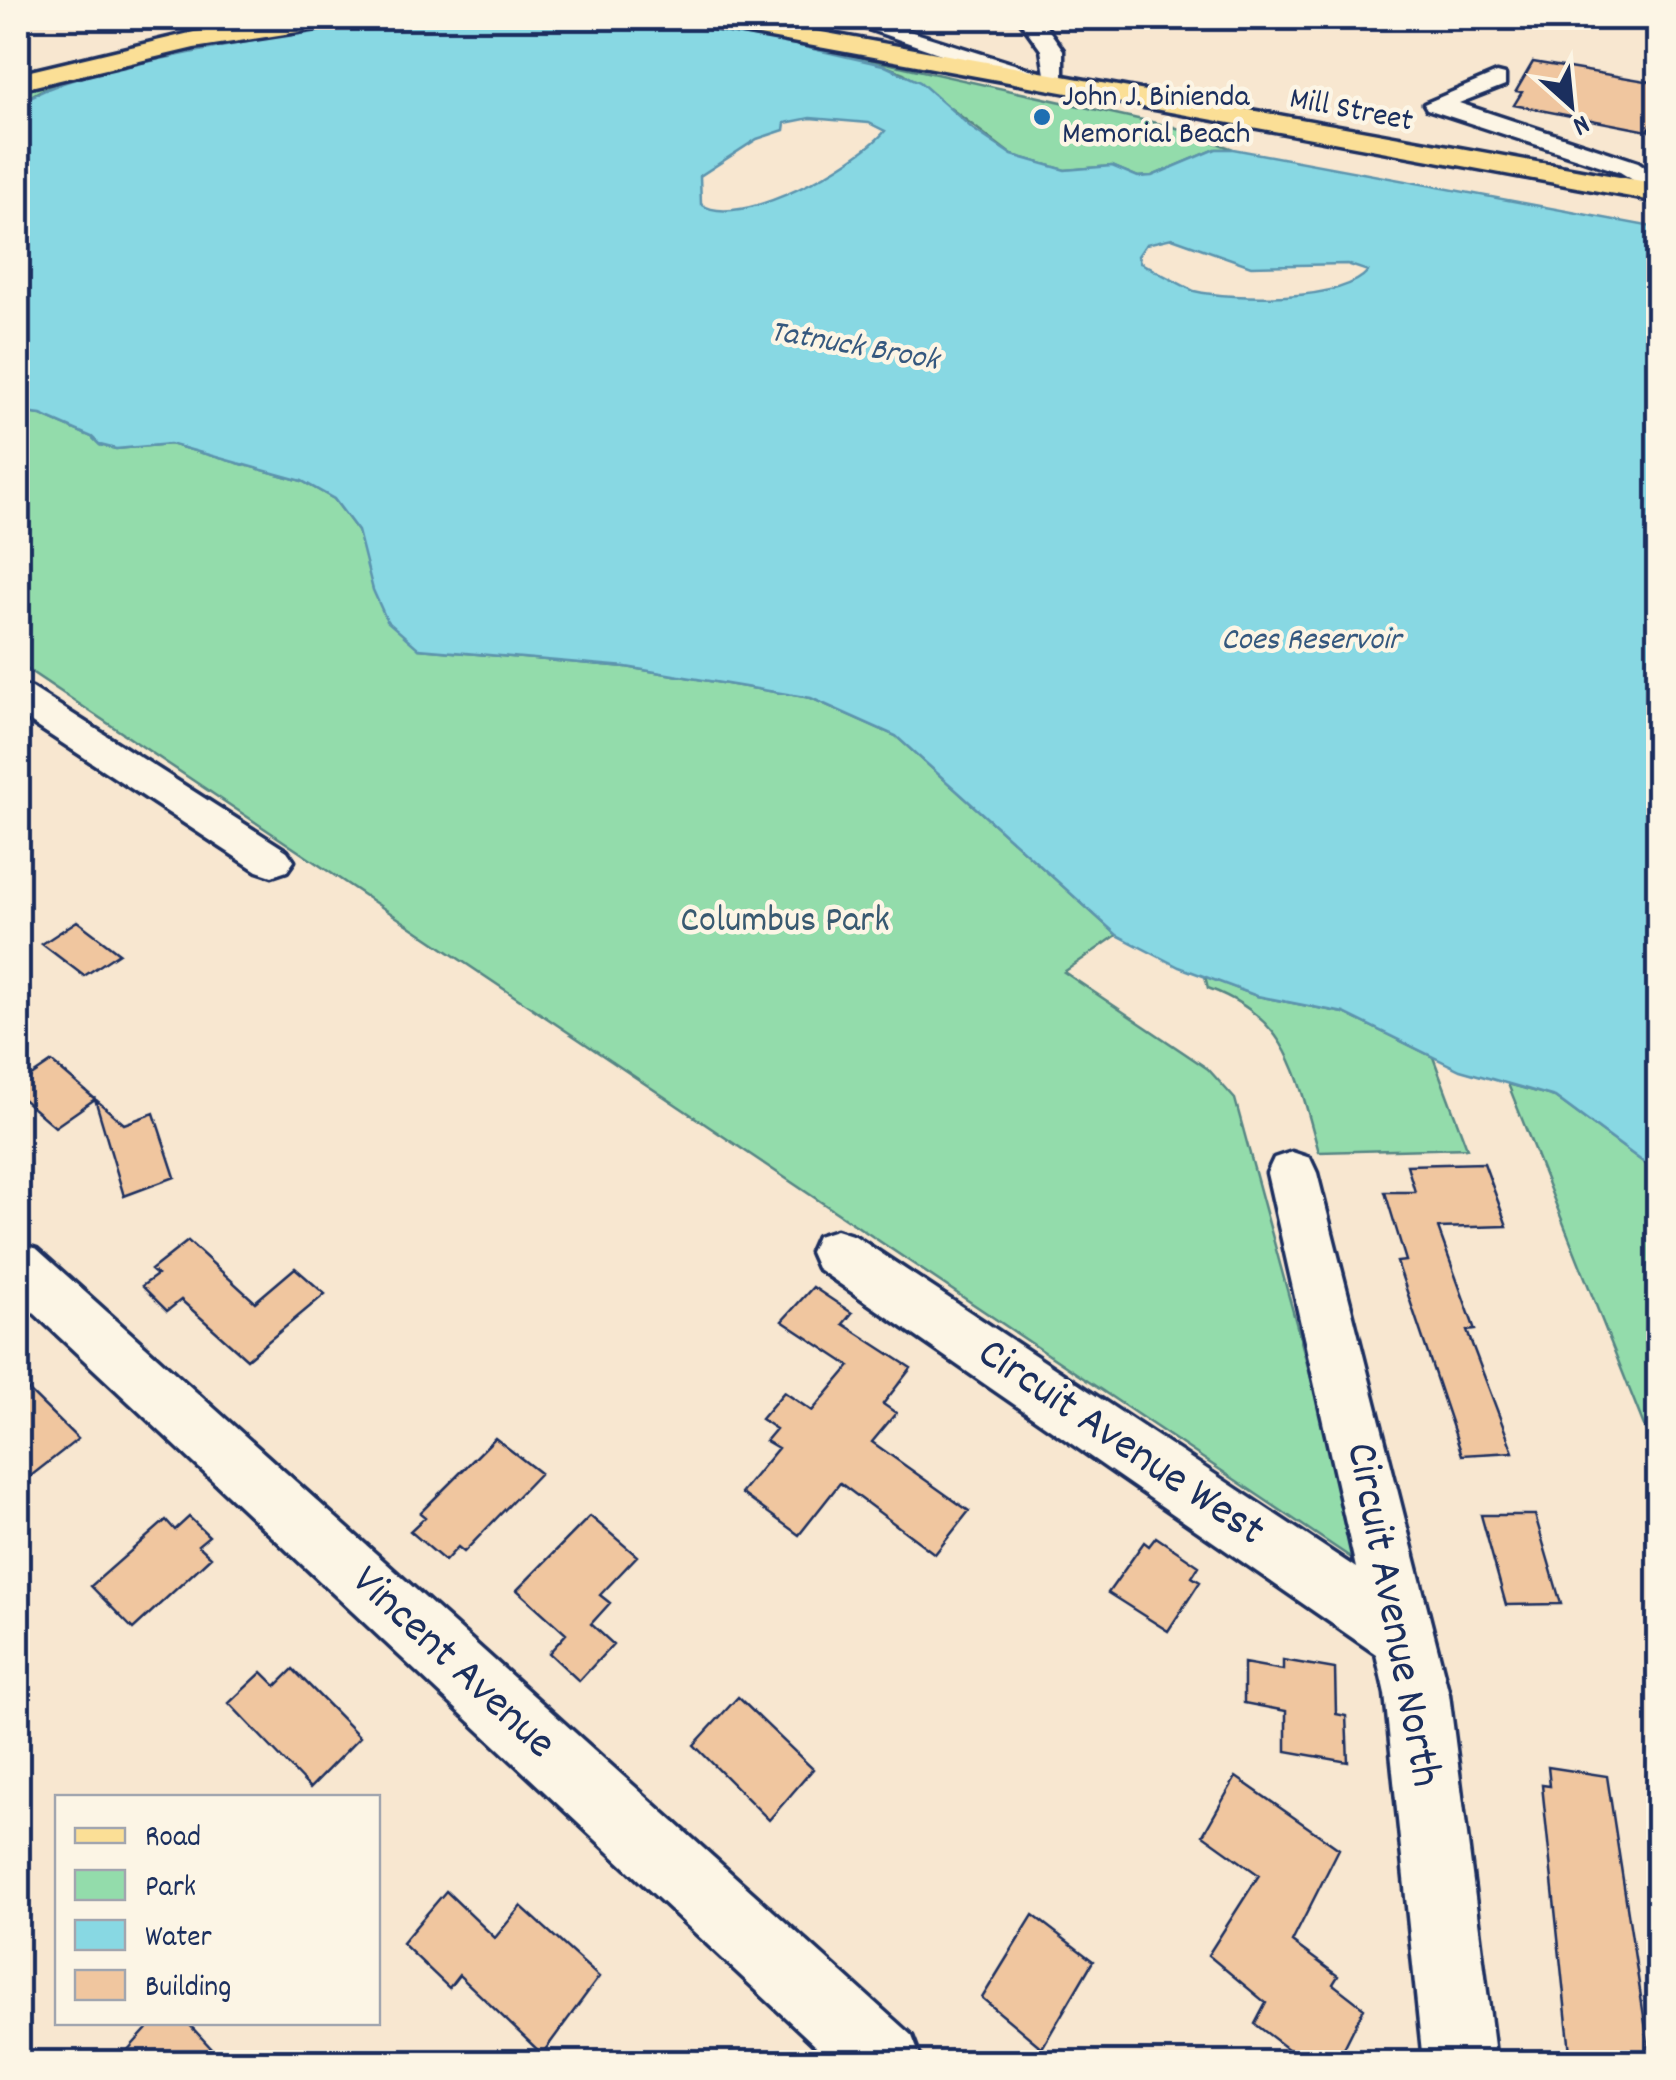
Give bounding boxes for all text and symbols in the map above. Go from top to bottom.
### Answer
north arrow [1521,55,1621,155]
place label: John J. Binienda Memorial Beach [1062,76,1251,159]
street label: Mill Street [1285,78,1417,147]
text: N [1565,102,1595,144]
marker: John J. Binienda Memorial Beach [1031,106,1053,128]
water label: Tatnuck Brook [766,311,945,386]
water label: Coes Reservoir [1221,619,1404,665]
park label: Columbus Park [680,895,890,950]
street label: Circuit Avenue West [963,1324,1277,1564]
street label: Circuit Avenue North [1326,1437,1456,1793]
street label: Vincent Avenue [335,1552,569,1776]
legend [55,1795,380,2025]
text: Road [145,1818,201,1861]
text: Park [145,1868,196,1911]
text: Water [145,1918,212,1961]
text: Building [145,1968,231,2011]

